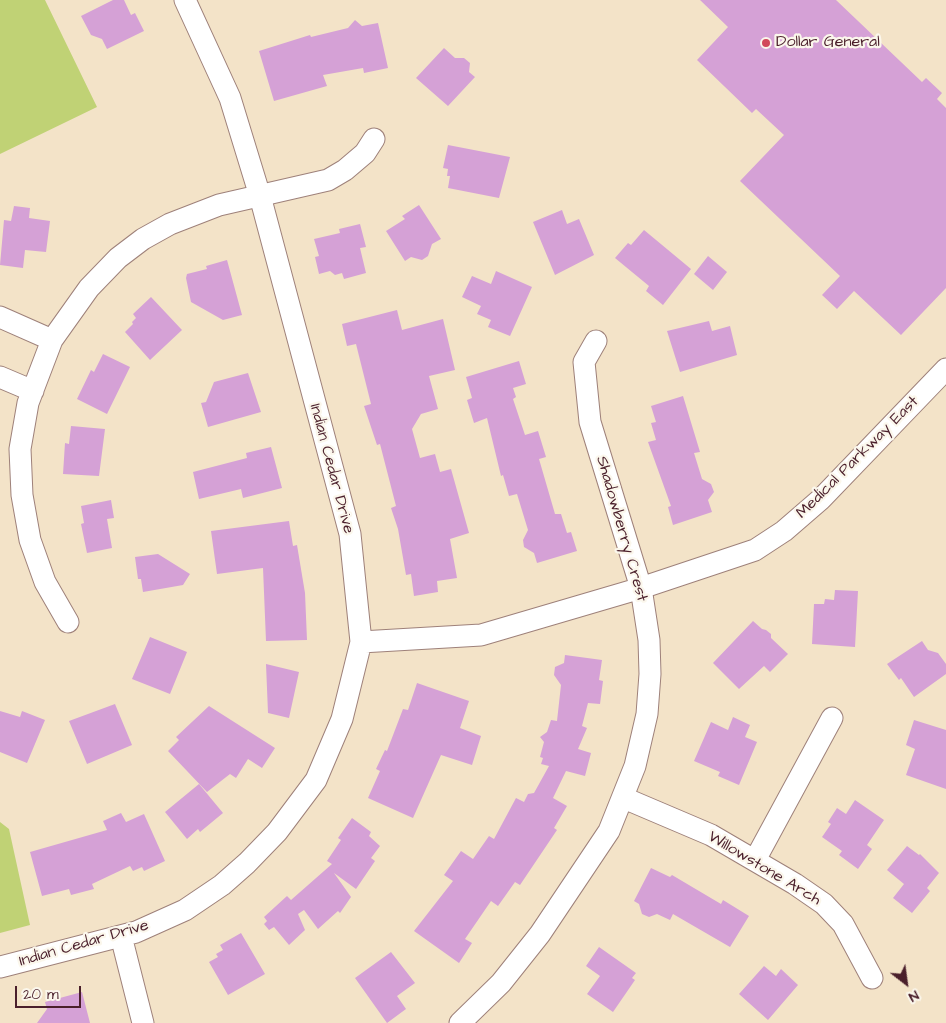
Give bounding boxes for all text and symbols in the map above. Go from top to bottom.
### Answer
place label: Dollar General [776,33,880,53]
marker: Dollar General [760,37,772,49]
street label: Medical Parkway East [793,393,923,523]
street label: Indian Cedar Drive [304,402,358,536]
street label: Shadowberry Crest [591,454,651,604]
street label: Willowstone Arch [704,828,824,910]
street label: Indian Cedar Drive [17,916,151,972]
north arrow [881,958,931,1008]
scale bar [18,976,84,1008]
text: 20 m [23,984,59,1005]
text: N [905,985,922,1007]

